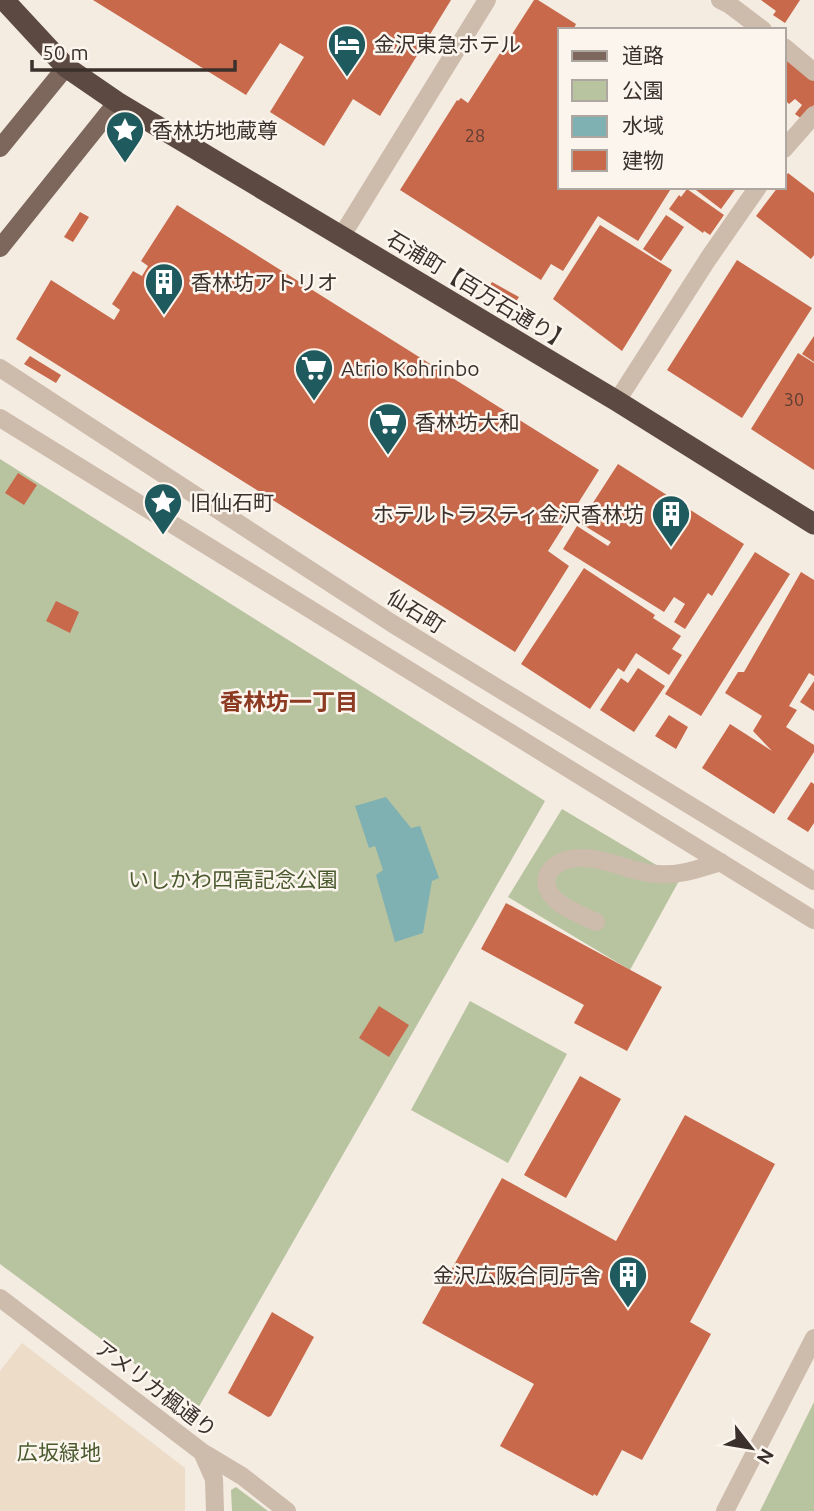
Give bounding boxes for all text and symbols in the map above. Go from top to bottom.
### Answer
hotel icon: 金沢東急ホテル [326,23,368,78]
scale bar [32,28,234,72]
legend [558,28,786,189]
place label: 金沢東急ホテル [374,32,521,56]
text: 50 m [42,40,89,64]
text: 道路 [622,43,664,67]
text: 公園 [622,78,664,102]
place icon: 香林坊地蔵尊 [104,109,146,164]
text: 水域 [622,113,664,137]
place label: 香林坊地蔵尊 [152,118,278,142]
house number: 28 [465,125,485,145]
text: 建物 [622,148,664,172]
street label: 石浦町【百万石通り】 [383,226,575,354]
building icon: 香林坊アトリオ [143,261,185,316]
place label: 香林坊アトリオ [191,270,338,294]
supermarket icon: Atrio Kohrinbo [293,347,335,402]
place label: Atrio Kohrinbo [341,356,479,380]
house number: 30 [784,389,804,409]
supermarket icon: 香林坊大和 [367,401,409,456]
place label: 香林坊大和 [415,410,520,434]
place icon: 旧仙石町 [142,481,184,536]
place label: 旧仙石町 [190,490,274,514]
building icon: ホテルトラスティ金沢香林坊 [650,493,692,548]
place label: ホテルトラスティ金沢香林坊 [373,502,644,526]
street label: 仙石町 [383,584,449,638]
district label: 香林坊一丁目 [220,689,358,714]
park label: いしかわ四高記念公園 [128,867,338,891]
building icon: 金沢広阪合同庁舎 [607,1254,649,1309]
place label: 金沢広阪合同庁舎 [433,1263,601,1287]
street label: アメリカ楓通り [90,1334,222,1442]
north arrow [716,1413,786,1483]
park label: 広坂緑地 [17,1440,101,1464]
text: N [752,1445,779,1469]

